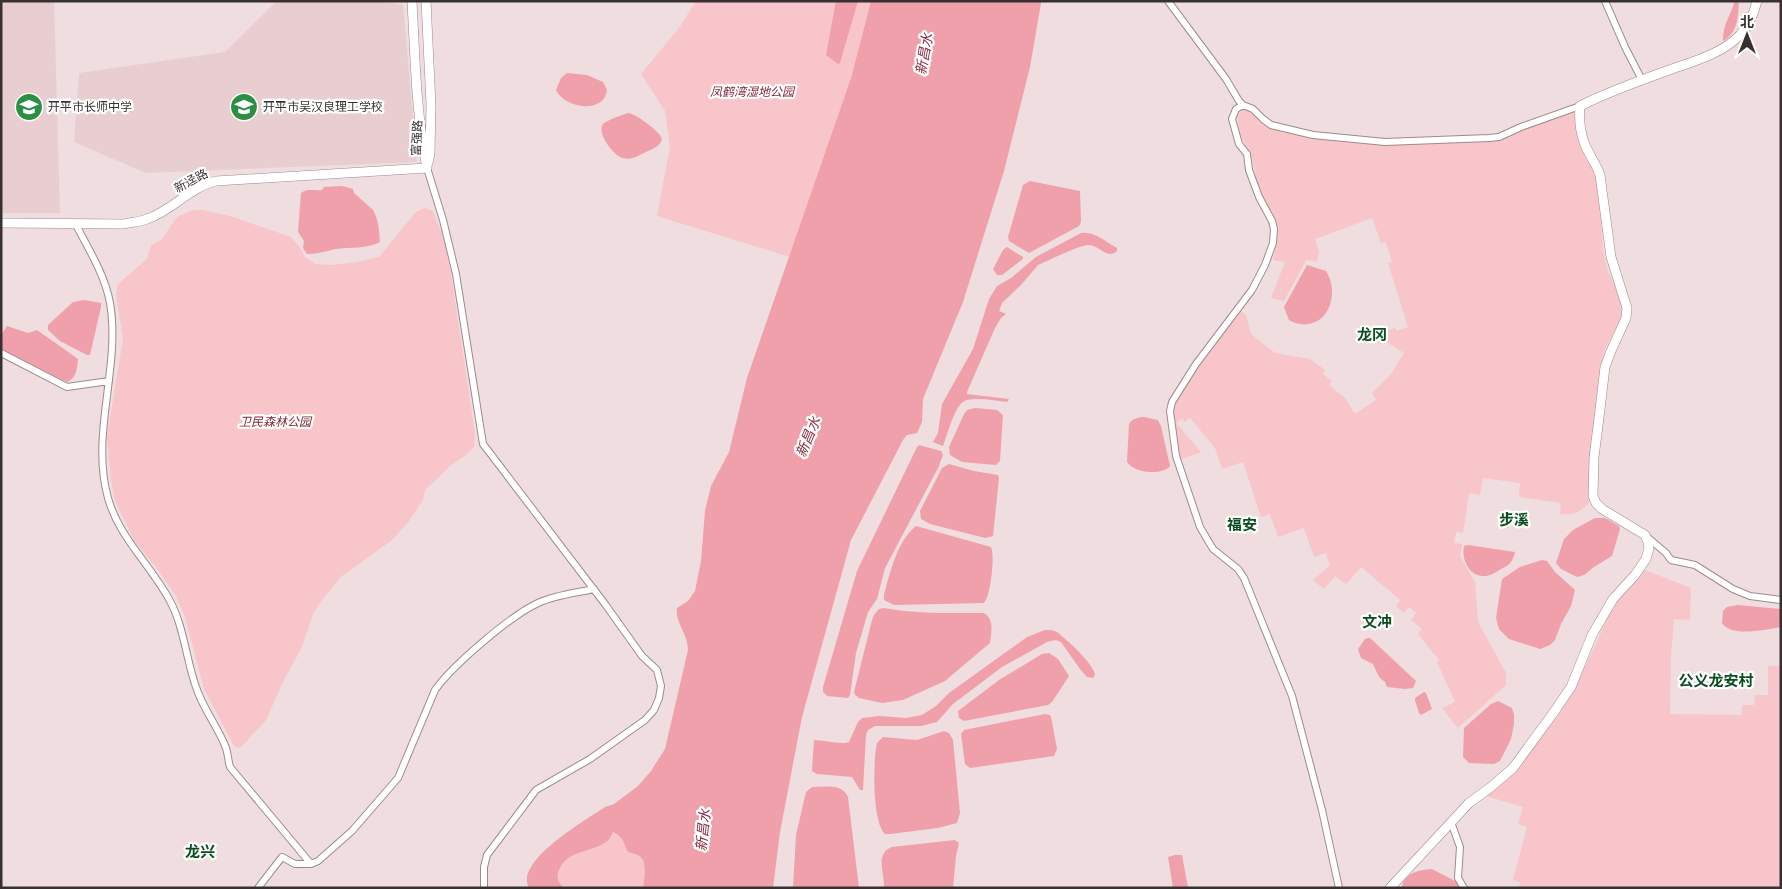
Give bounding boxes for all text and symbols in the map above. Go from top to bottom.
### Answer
north arrow [1722,10,1772,60]
text: 北 [1740,15,1754,30]
water label: 新昌水 [913,31,936,76]
park label: 凤鹤湾湿地公园 [710,85,796,99]
school or university icon: 开平市长师中学 [14,92,44,122]
school or university icon: 开平市吴汉良理工学校 [229,92,259,122]
place label: 开平市长师中学 [48,100,132,114]
place label: 开平市吴汉良理工学校 [263,100,383,114]
street label: 富强路 [409,120,425,156]
street label: 新迳路 [172,166,210,196]
district label: 龙冈 [1357,326,1387,343]
water label: 新昌水 [793,414,824,459]
park label: 卫民森林公园 [239,415,313,429]
district label: 步溪 [1499,512,1529,528]
district label: 福安 [1227,517,1257,533]
district label: 文冲 [1362,614,1392,630]
district label: 公义龙安村 [1678,672,1754,689]
water label: 新昌水 [694,807,713,852]
district label: 龙兴 [185,843,215,860]

